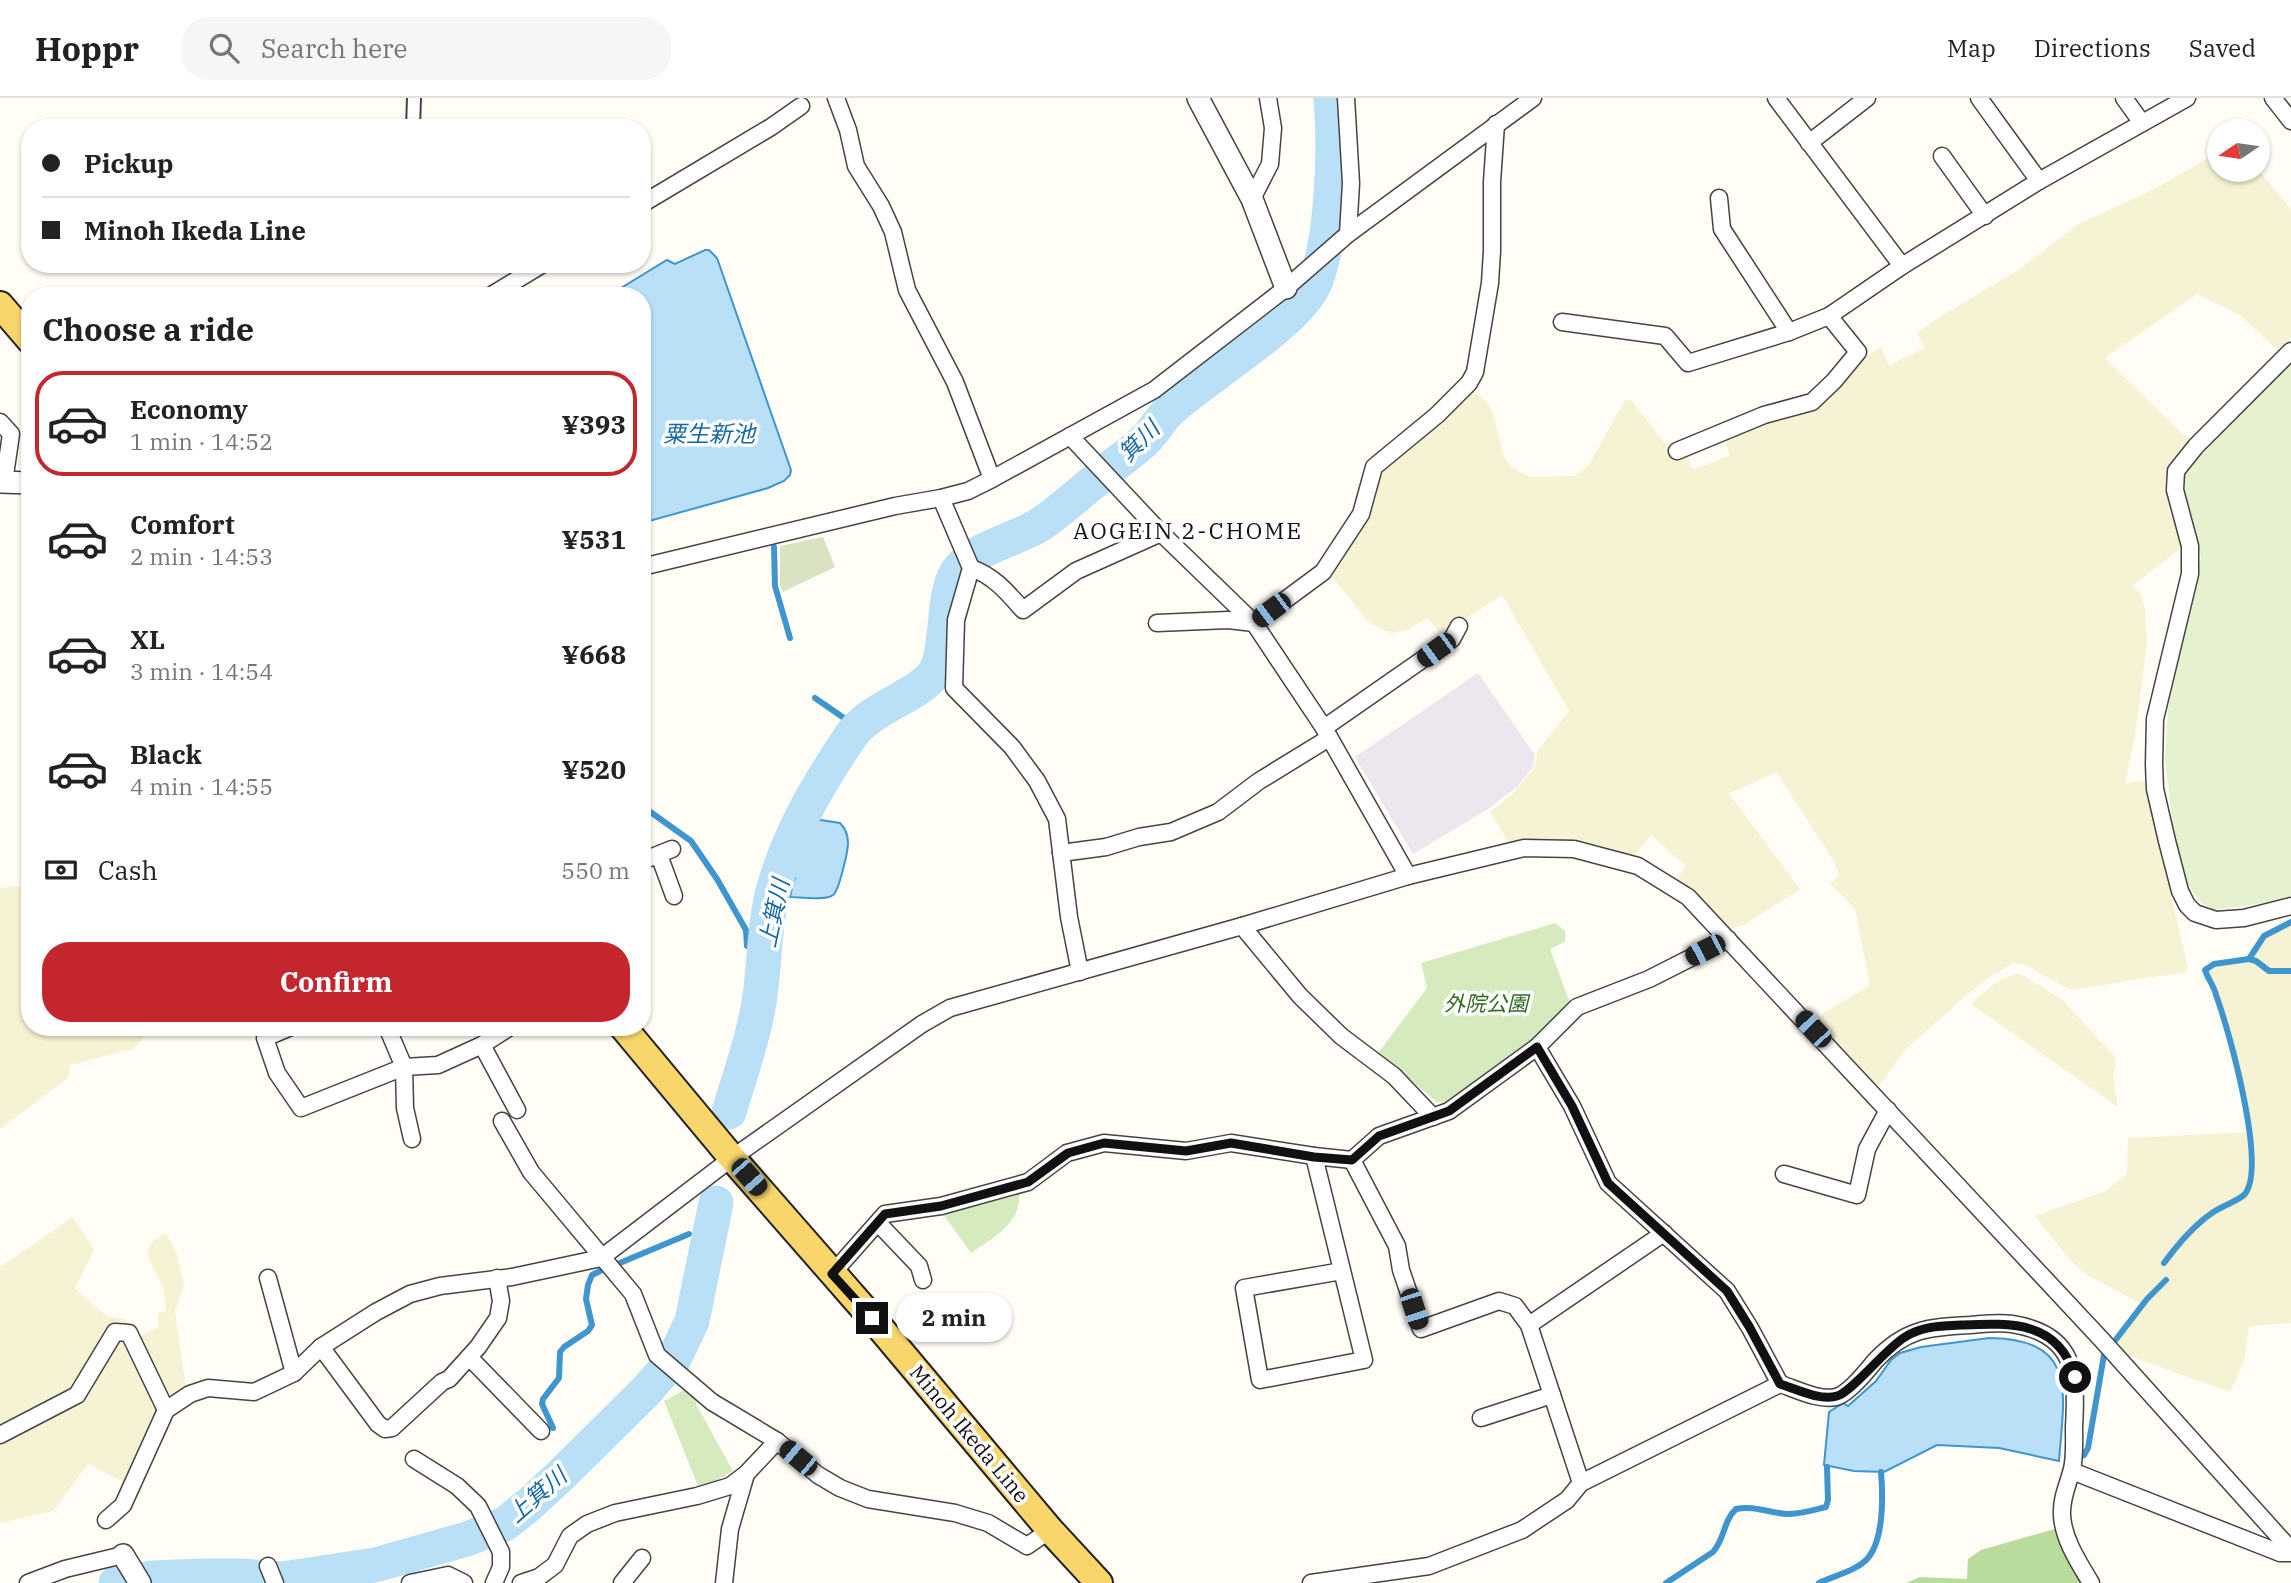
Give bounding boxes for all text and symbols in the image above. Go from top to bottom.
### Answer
search box [181,17,671,80]
text: Hoppr [35,27,139,70]
icon: search [205,29,243,67]
text: Search here [261,31,408,65]
text: Map [1947,32,1996,64]
text: Directions [2034,32,2151,64]
text: Saved [2189,32,2256,64]
north arrow [2207,119,2270,182]
map controls [2207,119,2270,182]
text: Pickup [84,146,174,180]
text: Minoh Ikeda Line [84,213,306,247]
text: Choose a ride [42,308,254,350]
icon: car [46,392,109,455]
text: Economy [130,392,248,426]
text: ¥393 [561,407,626,441]
water label: 箕川 [1111,411,1167,467]
water label: 粟生新池 [663,418,757,448]
text: 1 min · 14:52 [130,426,273,456]
icon: car [46,507,109,570]
text: Comfort [130,507,235,541]
district label: AOGEIN 2-CHOME [1073,515,1303,545]
text: ¥531 [561,522,626,556]
text: 2 min · 14:53 [130,541,273,571]
car [1248,589,1295,631]
icon: car [46,622,109,685]
text: XL [130,622,165,656]
car [1413,629,1460,671]
text: ¥668 [561,637,626,671]
text: 3 min · 14:54 [130,656,273,686]
icon: car [46,737,109,800]
text: Black [130,737,202,771]
text: ¥520 [561,752,626,786]
text: 4 min · 14:55 [130,771,273,801]
icon: cash [42,851,80,889]
text: Cash [98,853,158,887]
text: 550 m [561,855,630,885]
water label: 上箕川 [751,873,795,950]
car [1682,931,1729,969]
button: Confirm [42,942,630,1022]
park label: 外院公園 [1444,989,1531,1017]
car [1791,1006,1836,1052]
car [728,1154,771,1200]
car [1398,1286,1431,1332]
callout: 2 min [896,1294,1012,1342]
route end [856,1302,888,1334]
text: 2 min [922,1302,986,1332]
street label: Minoh Ikeda Line [904,1359,1036,1508]
route start [2059,1361,2091,1393]
car [776,1436,821,1480]
water label: 上箕川 [500,1458,574,1528]

